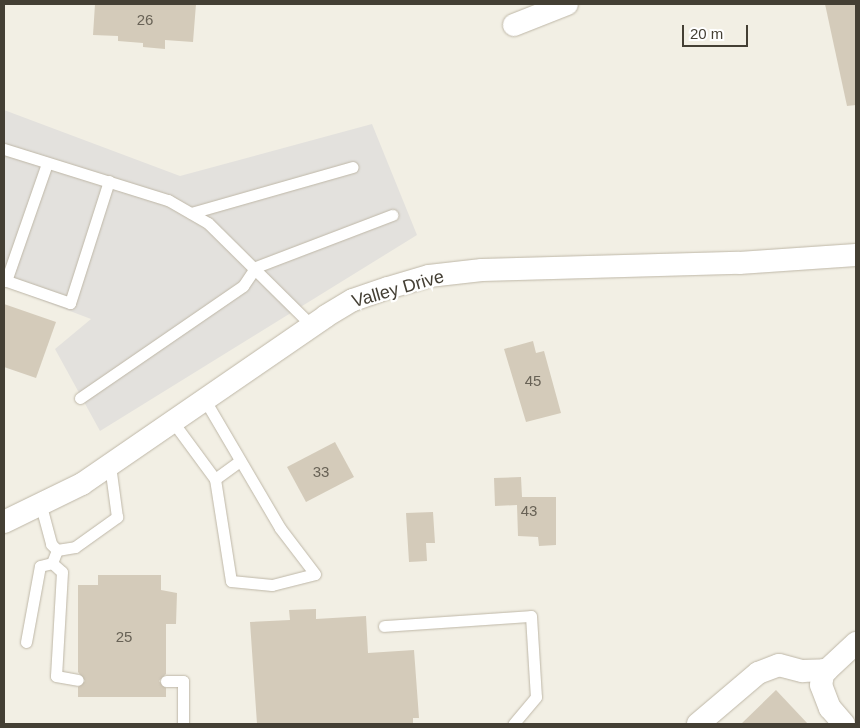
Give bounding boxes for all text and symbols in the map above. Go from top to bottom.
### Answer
house number: 26 [137,11,153,29]
scale bar [685,15,751,47]
text: 20 m [690,25,723,42]
street label: Valley Drive [350,266,446,312]
house number: 45 [525,372,541,390]
house number: 33 [313,463,329,481]
house number: 43 [521,502,537,520]
house number: 25 [116,628,132,646]

